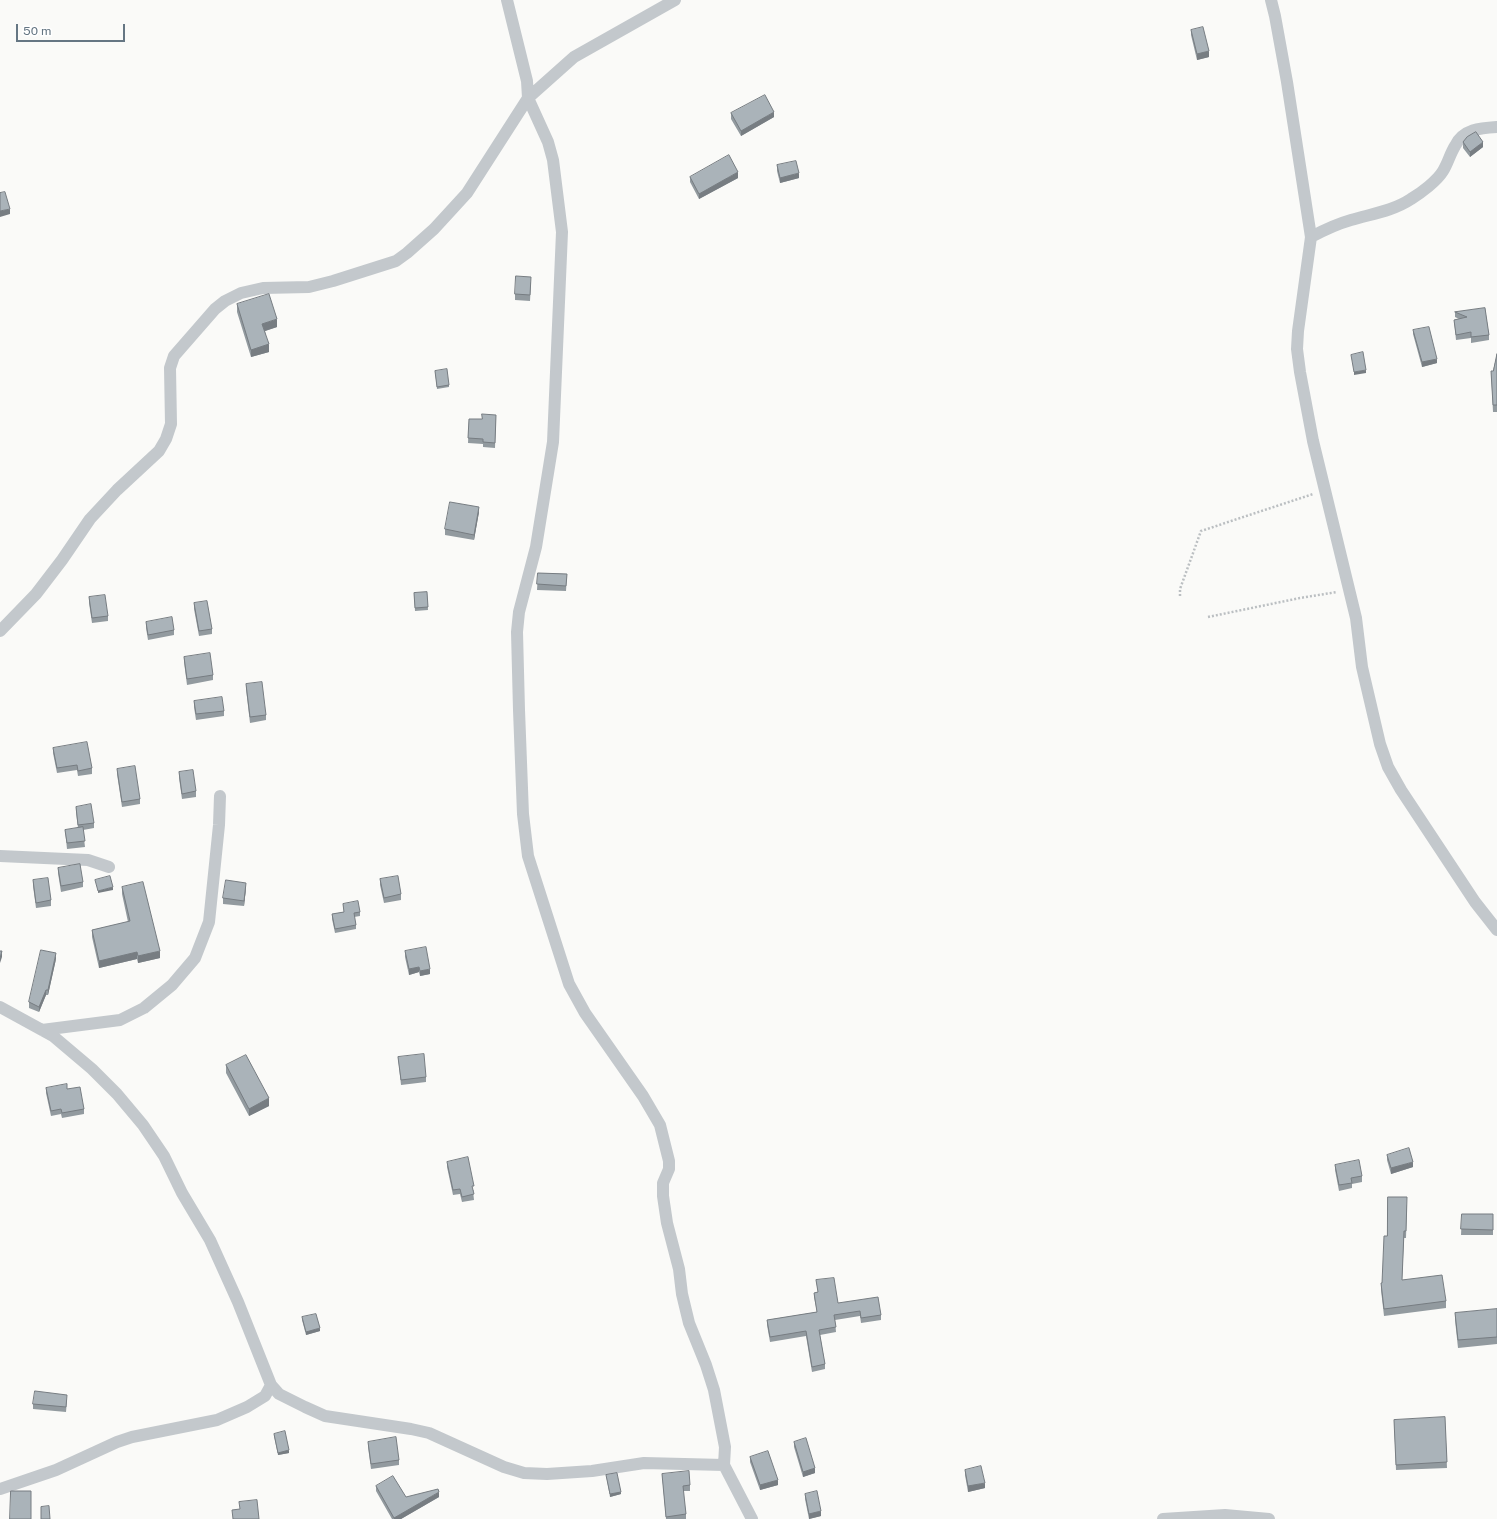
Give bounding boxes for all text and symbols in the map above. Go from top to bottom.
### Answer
scale bar [18,16,127,42]
text: 50 m [23,24,51,38]

